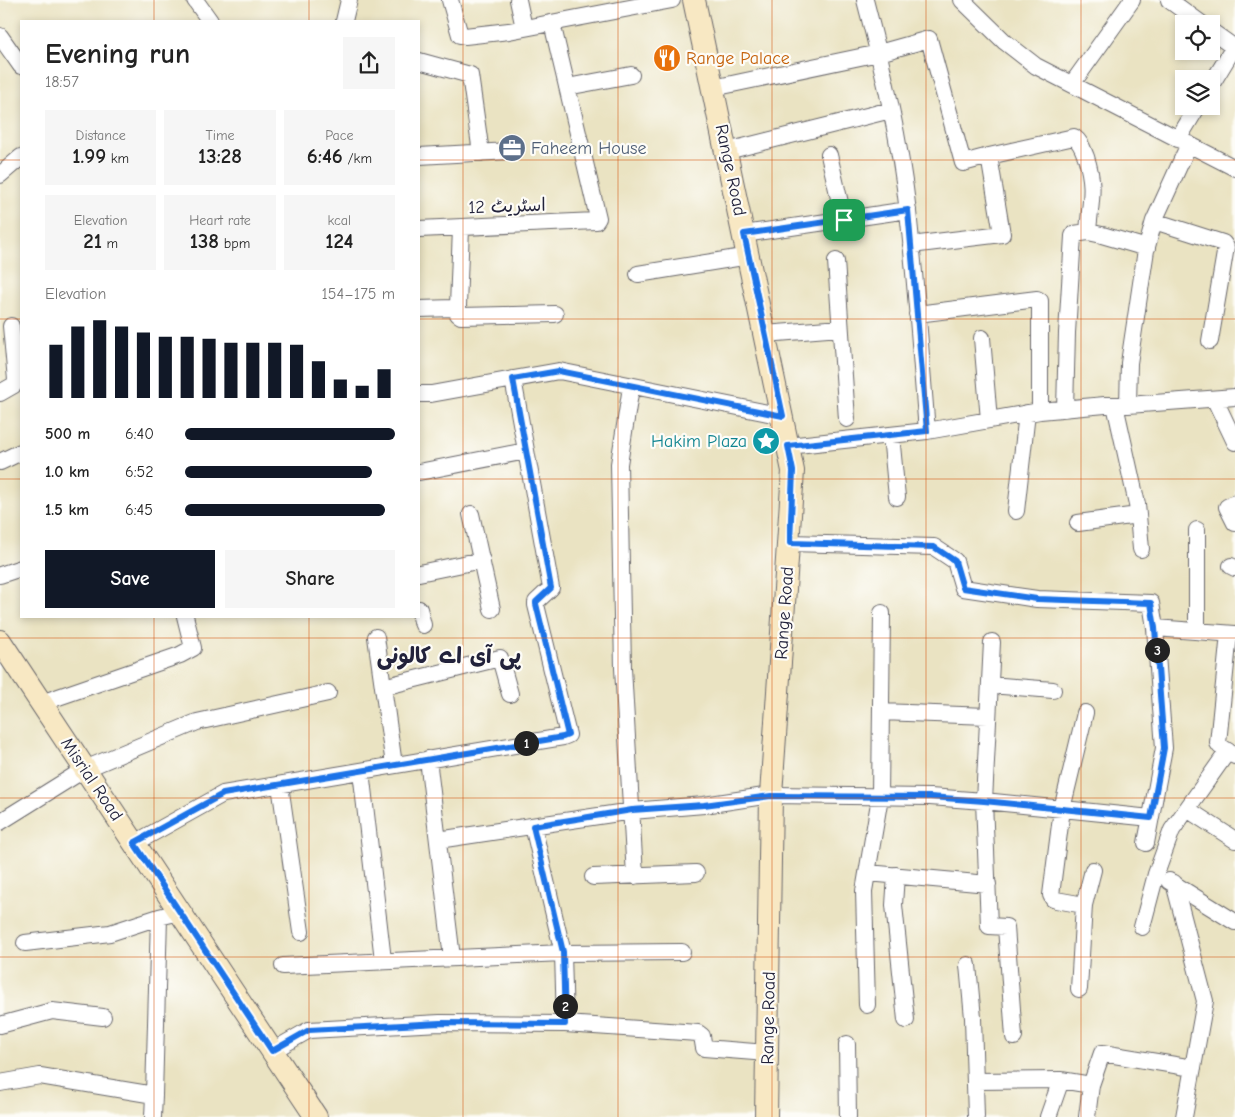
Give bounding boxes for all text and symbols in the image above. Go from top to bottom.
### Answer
map controls [1175,15,1220,115]
button: locate [1175,15,1220,60]
button: share [343,37,395,89]
text: Evening run [45,38,190,70]
restaurant icon: Range Palace [652,43,682,73]
place label: Range Palace [686,48,790,69]
button: layers [1175,70,1220,115]
text: 18:57 [45,73,79,91]
street label: Range Road [711,122,750,218]
text: Distance [76,127,126,144]
text: Time [205,127,235,144]
text: Pace [325,127,353,144]
office icon: Faheem House [497,133,527,163]
place label: Faheem House [531,138,646,159]
text: 1.99 [72,144,106,168]
text: 13:28 [198,144,242,168]
text: 6:46 [307,144,343,168]
text: km [106,150,129,167]
text: /km [343,150,372,167]
street label: اسٹریٹ 12 [468,195,546,218]
pin [823,199,865,241]
icon: arrive [830,206,858,234]
text: Elevation [74,212,127,229]
text: Heart rate [189,212,251,229]
text: kcal [328,212,351,229]
text: 21 [83,229,102,253]
text: 138 [190,229,219,253]
text: 124 [325,229,353,253]
text: m [102,235,118,252]
text: bpm [219,235,250,252]
text: Elevation [45,285,106,303]
text: 154–175 m [321,285,395,303]
text: 500 m [45,425,90,443]
text: 6:40 [125,425,154,443]
place icon: Hakim Plaza [751,426,781,456]
place label: Hakim Plaza [651,431,747,452]
text: 1.0 km [45,463,90,481]
text: 6:52 [125,463,154,481]
text: 1.5 km [45,501,89,519]
text: 6:45 [125,501,153,519]
button: Save [45,550,215,608]
button: Share [225,550,395,608]
street label: Range Road [771,566,798,660]
pin: 3 [1144,638,1170,662]
text: 3 [1154,642,1161,659]
district label: پی آی اے کالونی [377,643,522,670]
pin: 1 [514,730,538,756]
street label: Misrial Road [56,734,127,825]
text: 1 [524,735,529,752]
street label: Range Road [757,971,780,1065]
pin: 2 [552,994,578,1018]
text: 2 [562,998,569,1015]

